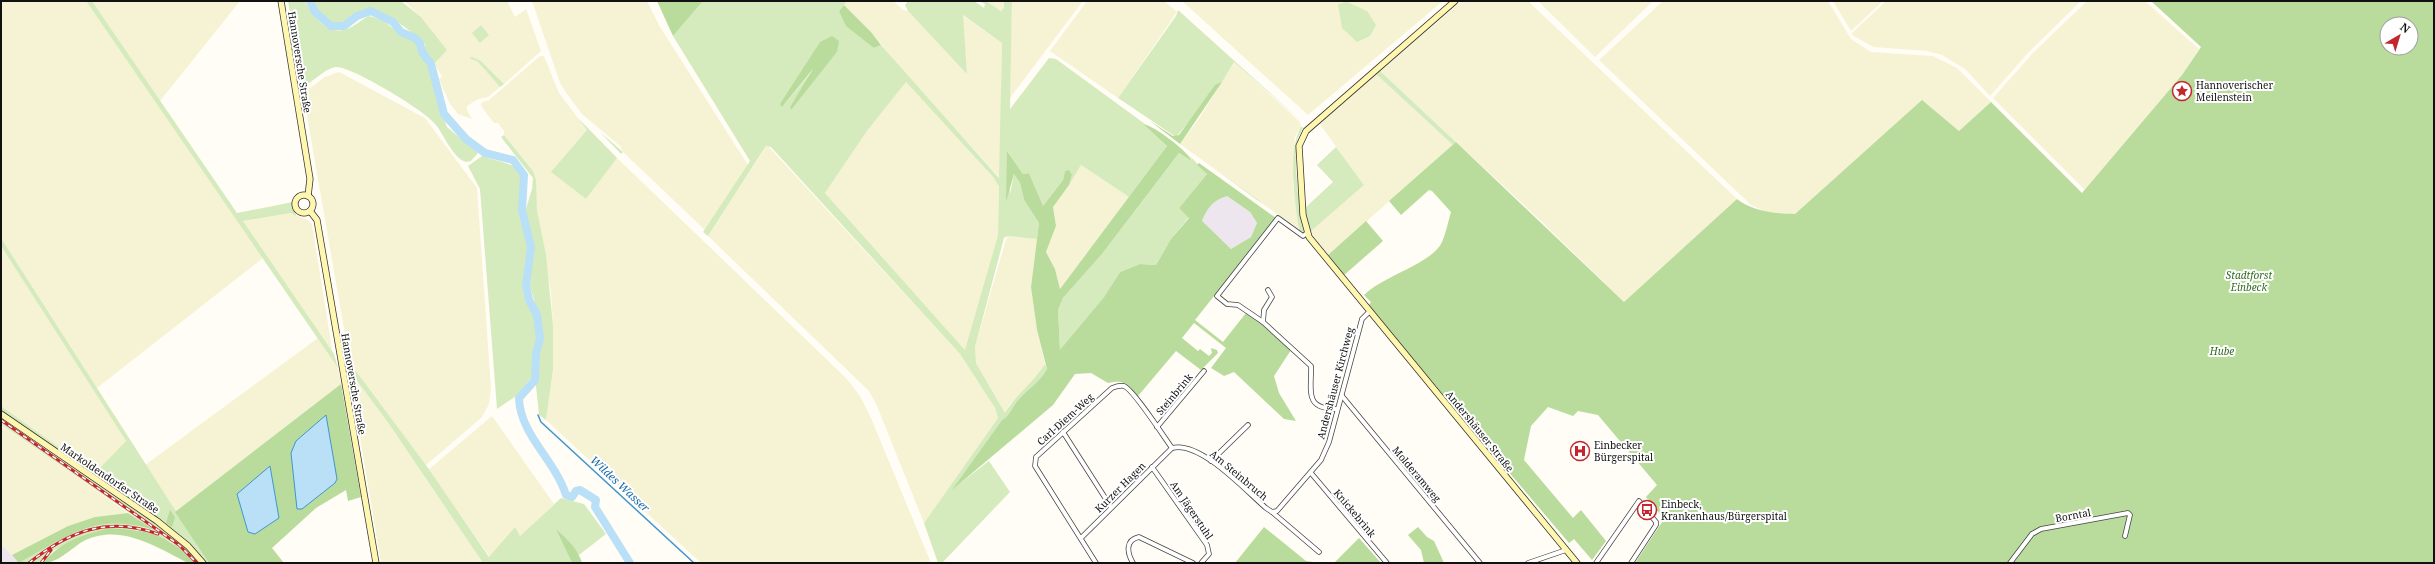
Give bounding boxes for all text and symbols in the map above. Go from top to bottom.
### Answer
street label: Hannoversche Straße [285,10,315,114]
north arrow [2379,16,2419,56]
text: N [2397,19,2414,37]
place label: Hannoverischer Meilenstein [2196,78,2273,104]
place icon: Hannoverischer Meilenstein [2171,80,2193,102]
park label: Stadtforst Einbeck [2226,268,2272,294]
street label: Andershäuser Kirchweg [1313,325,1357,440]
street label: Hannoversche Straße [338,332,370,436]
park label: Hube [2209,344,2234,358]
street label: Steinbrink [1152,370,1196,418]
street label: Andershäuser Straße [1443,387,1517,475]
street label: Carl-Diem-Weg [1034,389,1097,448]
place label: Einbecker Bürgerspital [1594,438,1653,464]
street label: Markoldendorfer Straße [58,440,162,516]
hospital icon: Einbecker Bürgerspital [1569,440,1591,462]
street label: Molderamweg [1390,443,1445,505]
street label: Am Steinbruch [1207,447,1271,504]
water label: Wildes Wasser [587,452,654,516]
street label: Kurzer Hagen [1092,458,1149,515]
street label: Am Jägerstuhl [1167,478,1217,542]
street label: Knickebrink [1331,486,1379,540]
place label: Einbeck, Krankenhaus/Bürgerspital [1661,497,1787,523]
bus stop icon: Einbeck, Krankenhaus/Bürgerspital [1636,499,1658,521]
street label: Borntal [2054,505,2092,525]

